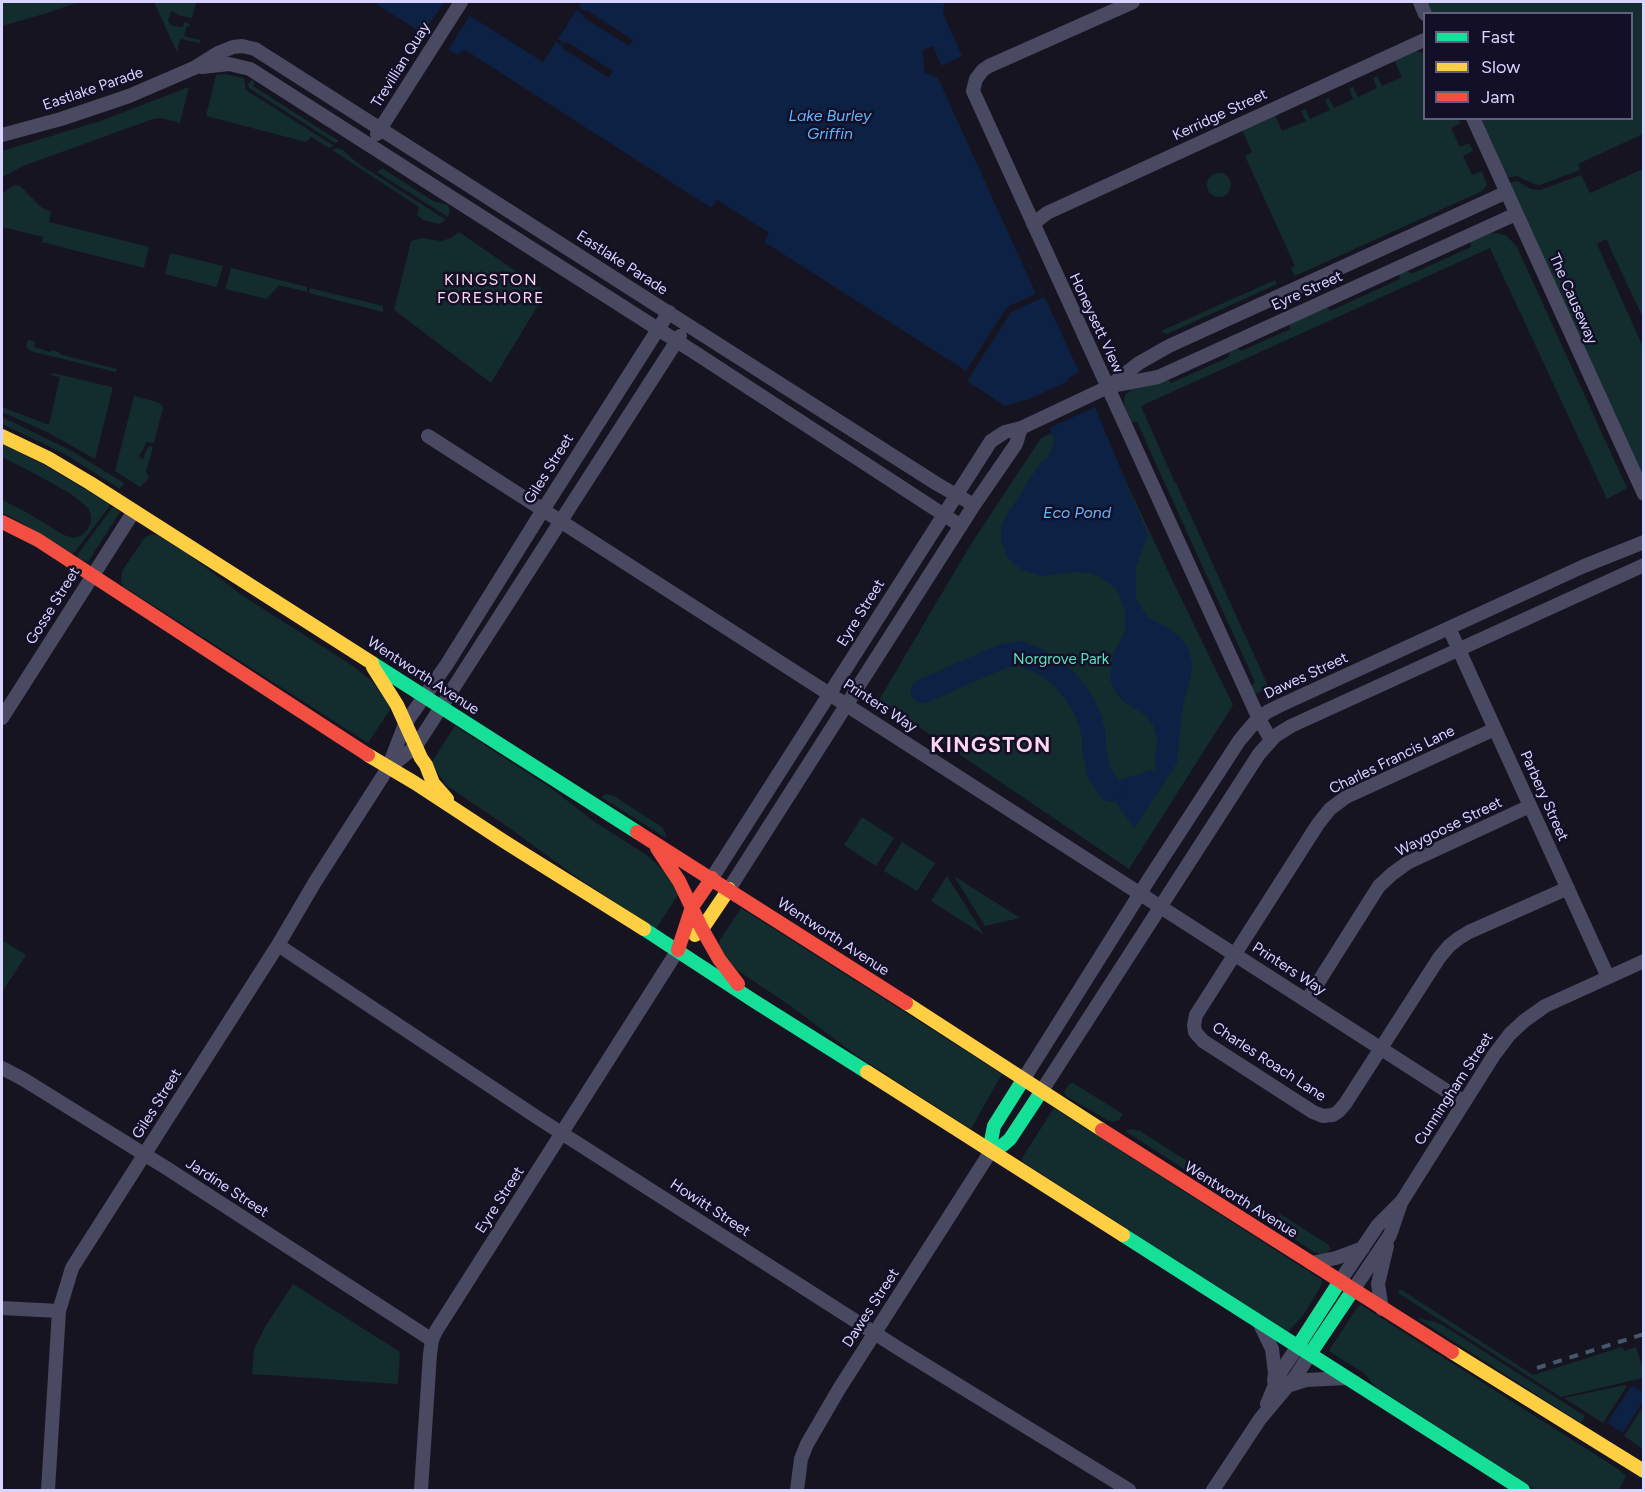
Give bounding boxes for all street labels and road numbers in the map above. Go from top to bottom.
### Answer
street label: Trevillian Quay [368,19,434,111]
street label: Eastlake Parade [40,63,146,115]
street label: Kerridge Street [1170,85,1270,145]
street label: Eastlake Parade [573,227,671,299]
street label: The Causeway [1545,251,1601,347]
street label: Eyre Street [1269,267,1345,315]
street label: Honeysett View [1065,270,1127,376]
street label: Giles Street [520,431,578,507]
street label: Gosse Street [22,564,84,648]
street label: Eyre Street [833,576,889,650]
street label: Wentworth Avenue [364,633,482,719]
street label: Dawes Street [1261,649,1351,703]
street label: Printers Way [840,675,920,737]
street label: Charles Francis Lane [1326,722,1458,798]
street label: Parbery Street [1516,748,1572,844]
street label: Waygoose Street [1393,793,1505,861]
street label: Wentworth Avenue [774,894,892,980]
street label: Printers Way [1249,938,1329,1000]
street label: Charles Roach Lane [1209,1018,1329,1106]
street label: Cunningham Street [1411,1029,1497,1149]
street label: Giles Street [128,1066,186,1142]
street label: Jardine Street [182,1155,272,1221]
street label: Wentworth Avenue [1181,1158,1301,1242]
street label: Eyre Street [472,1163,528,1237]
street label: Howitt Street [666,1175,754,1241]
street label: Dawes Street [839,1265,903,1351]

